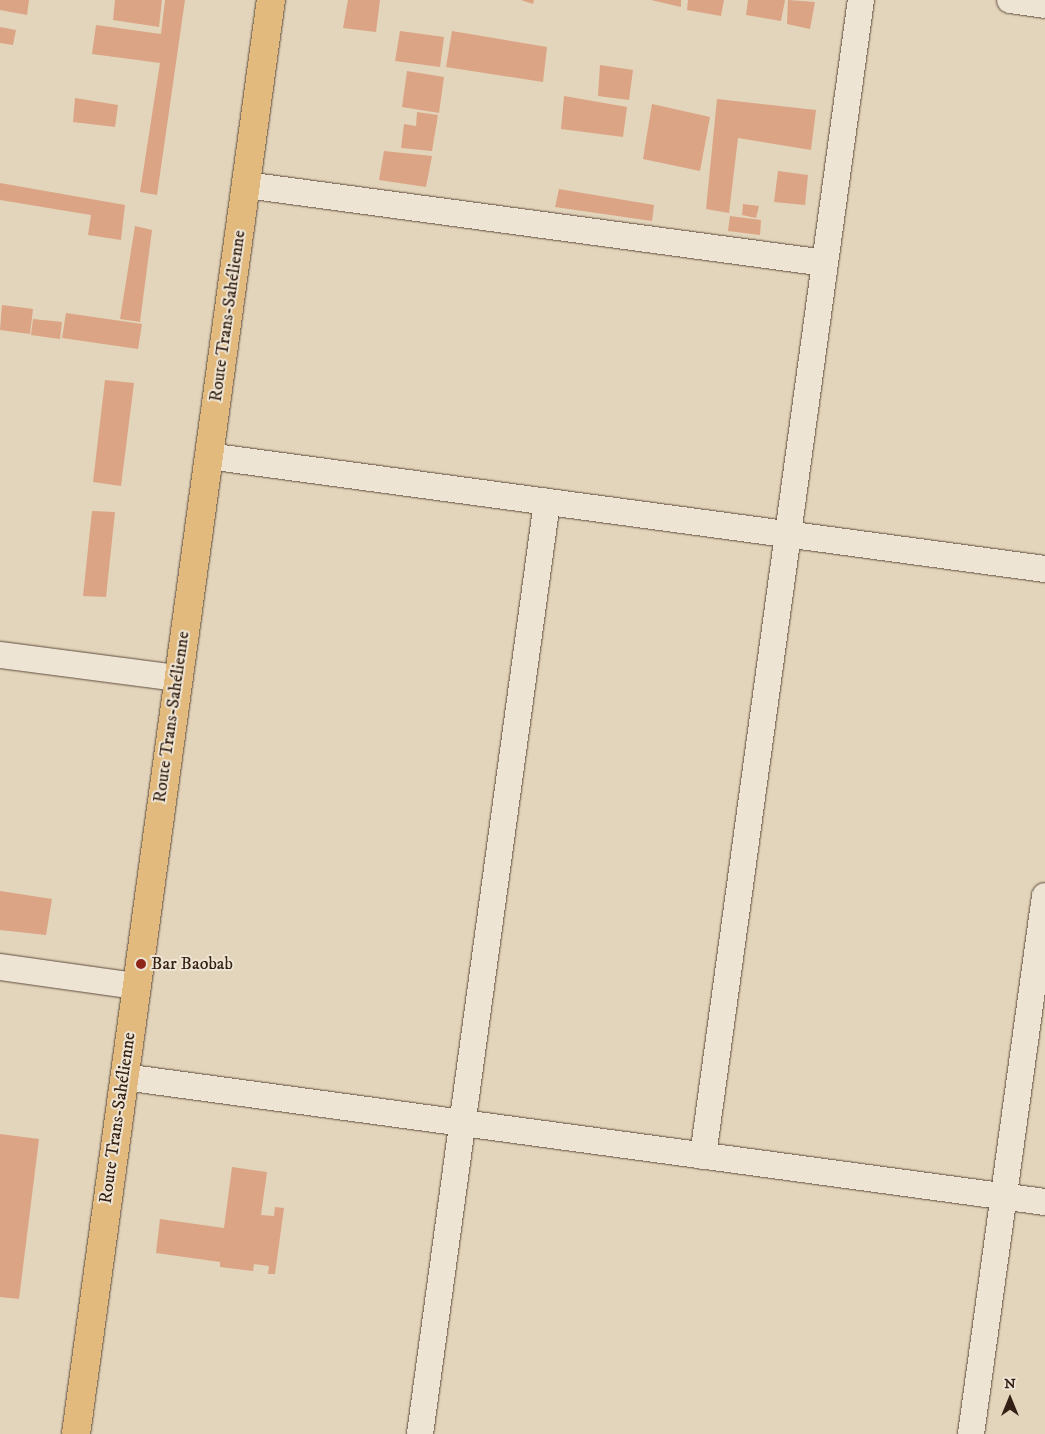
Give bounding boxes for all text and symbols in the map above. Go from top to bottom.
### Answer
street label: Route Trans-Sahélienne [205,229,251,403]
street label: Route Trans-Sahélienne [149,630,195,804]
place label: Bar Baobab [151,953,233,975]
marker: Bar Baobab [135,958,147,970]
street label: Route Trans-Sahélienne [95,1031,141,1205]
north arrow [985,1374,1035,1424]
text: N [1004,1375,1016,1393]

